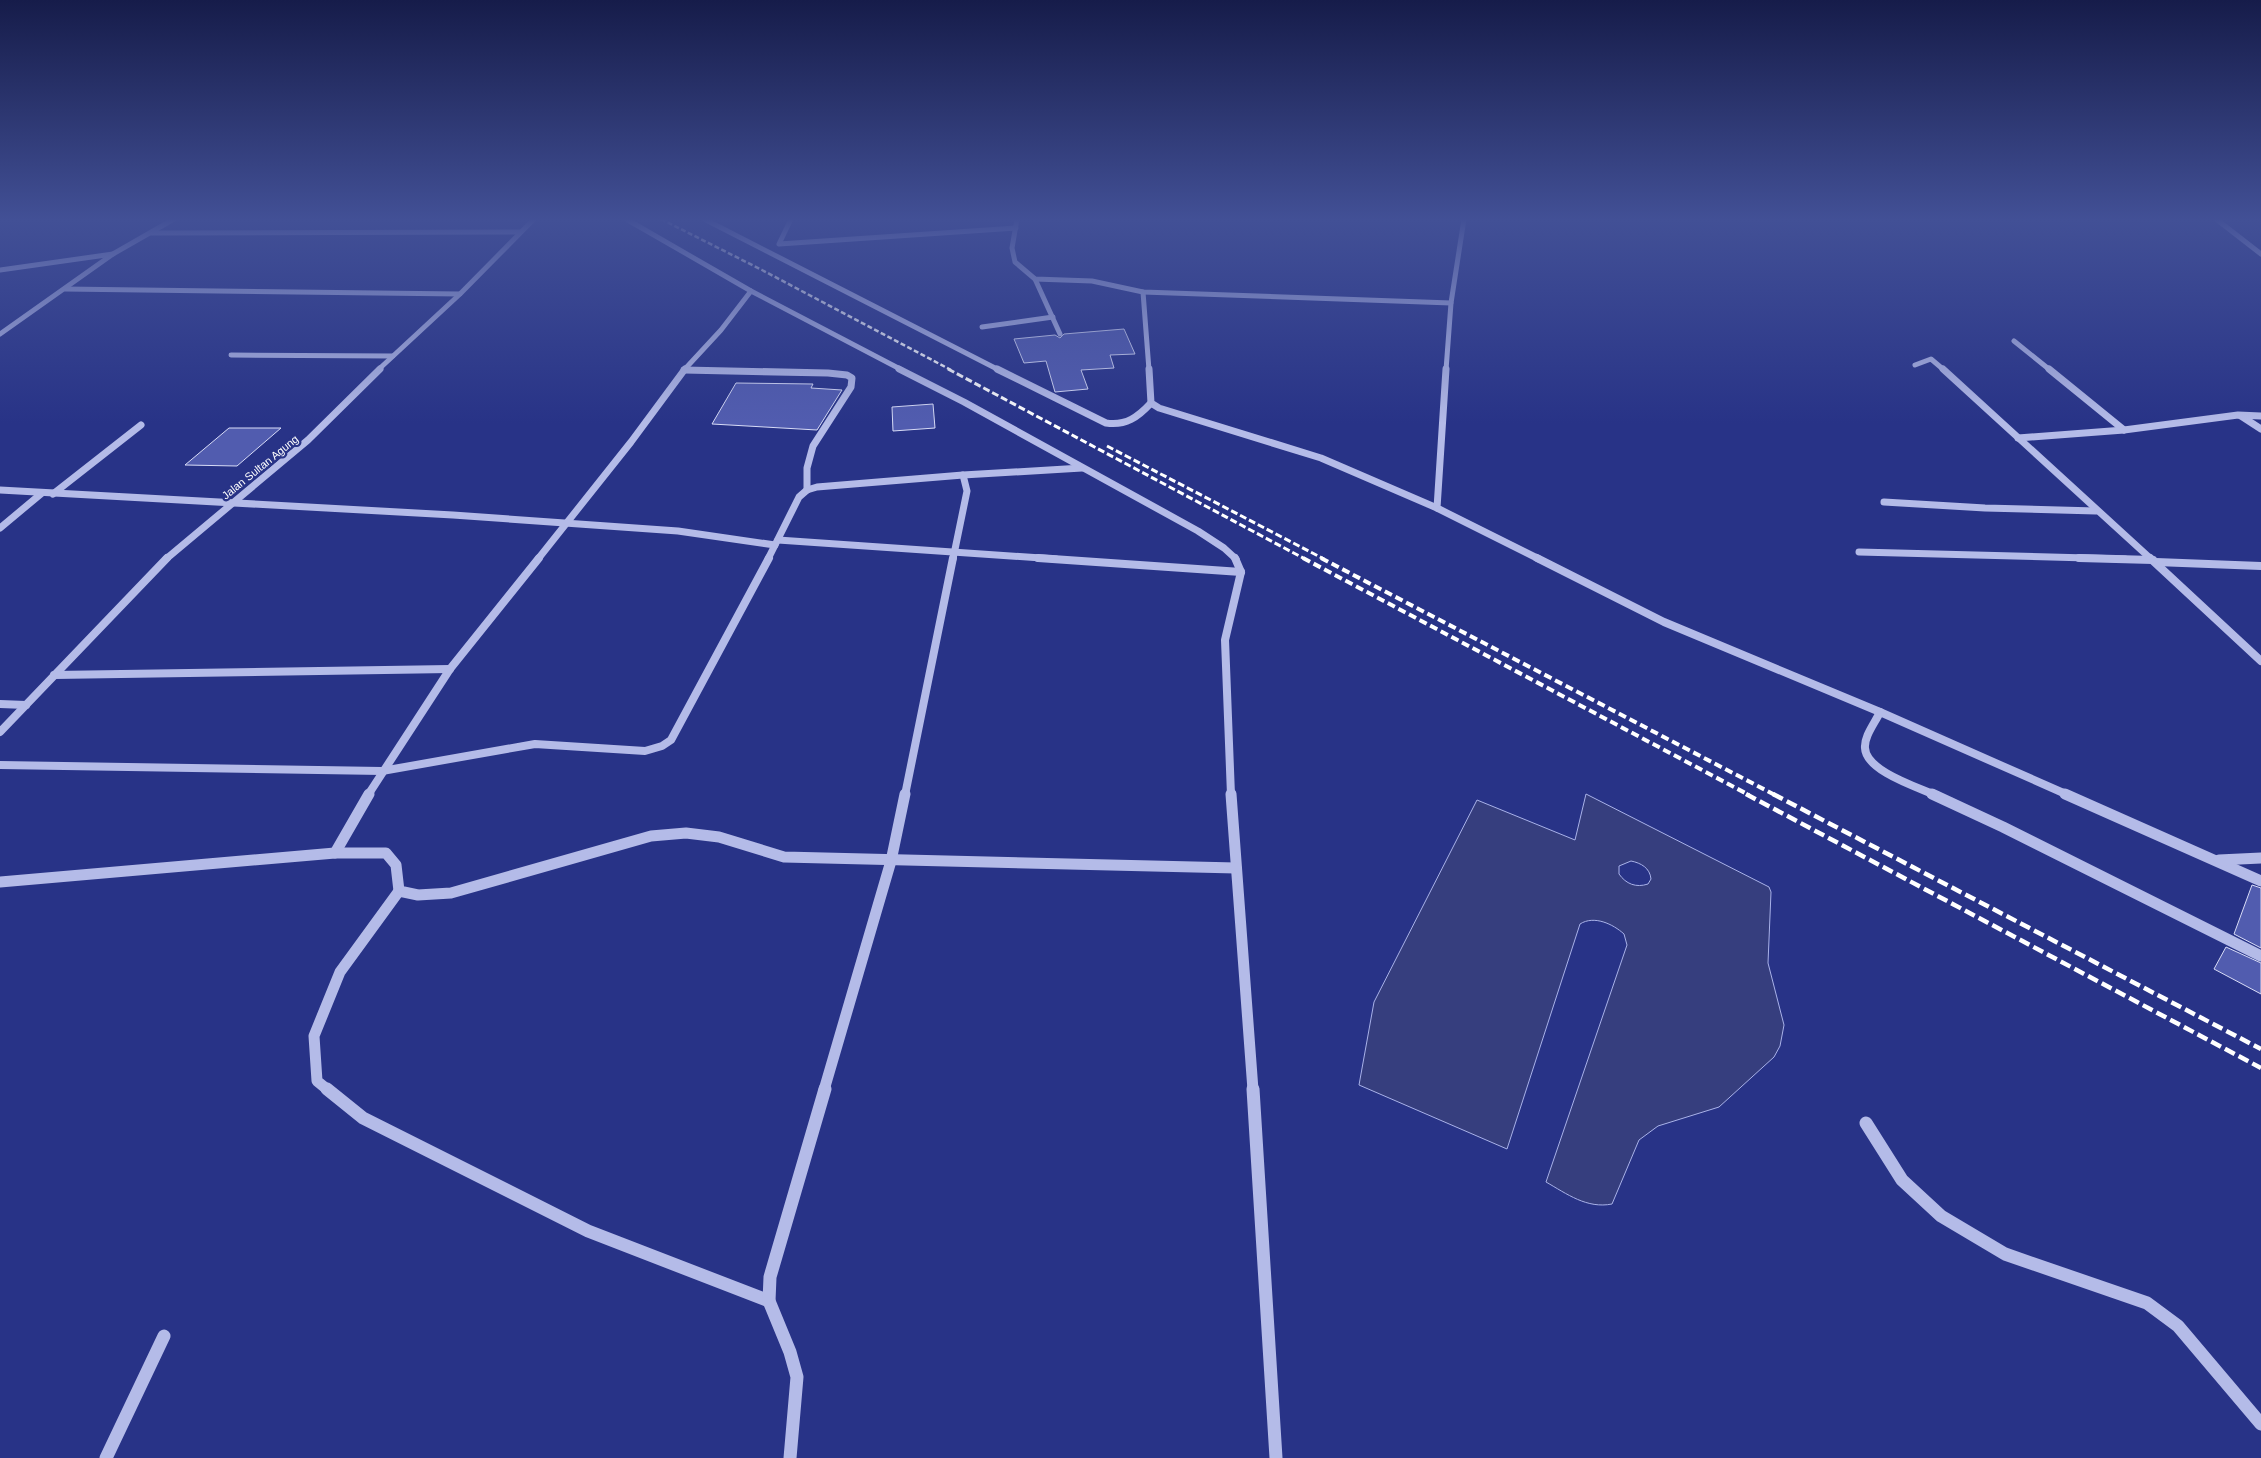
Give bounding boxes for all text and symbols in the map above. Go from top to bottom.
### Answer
street label: Jalan Sultan Agung [219,433,301,501]

